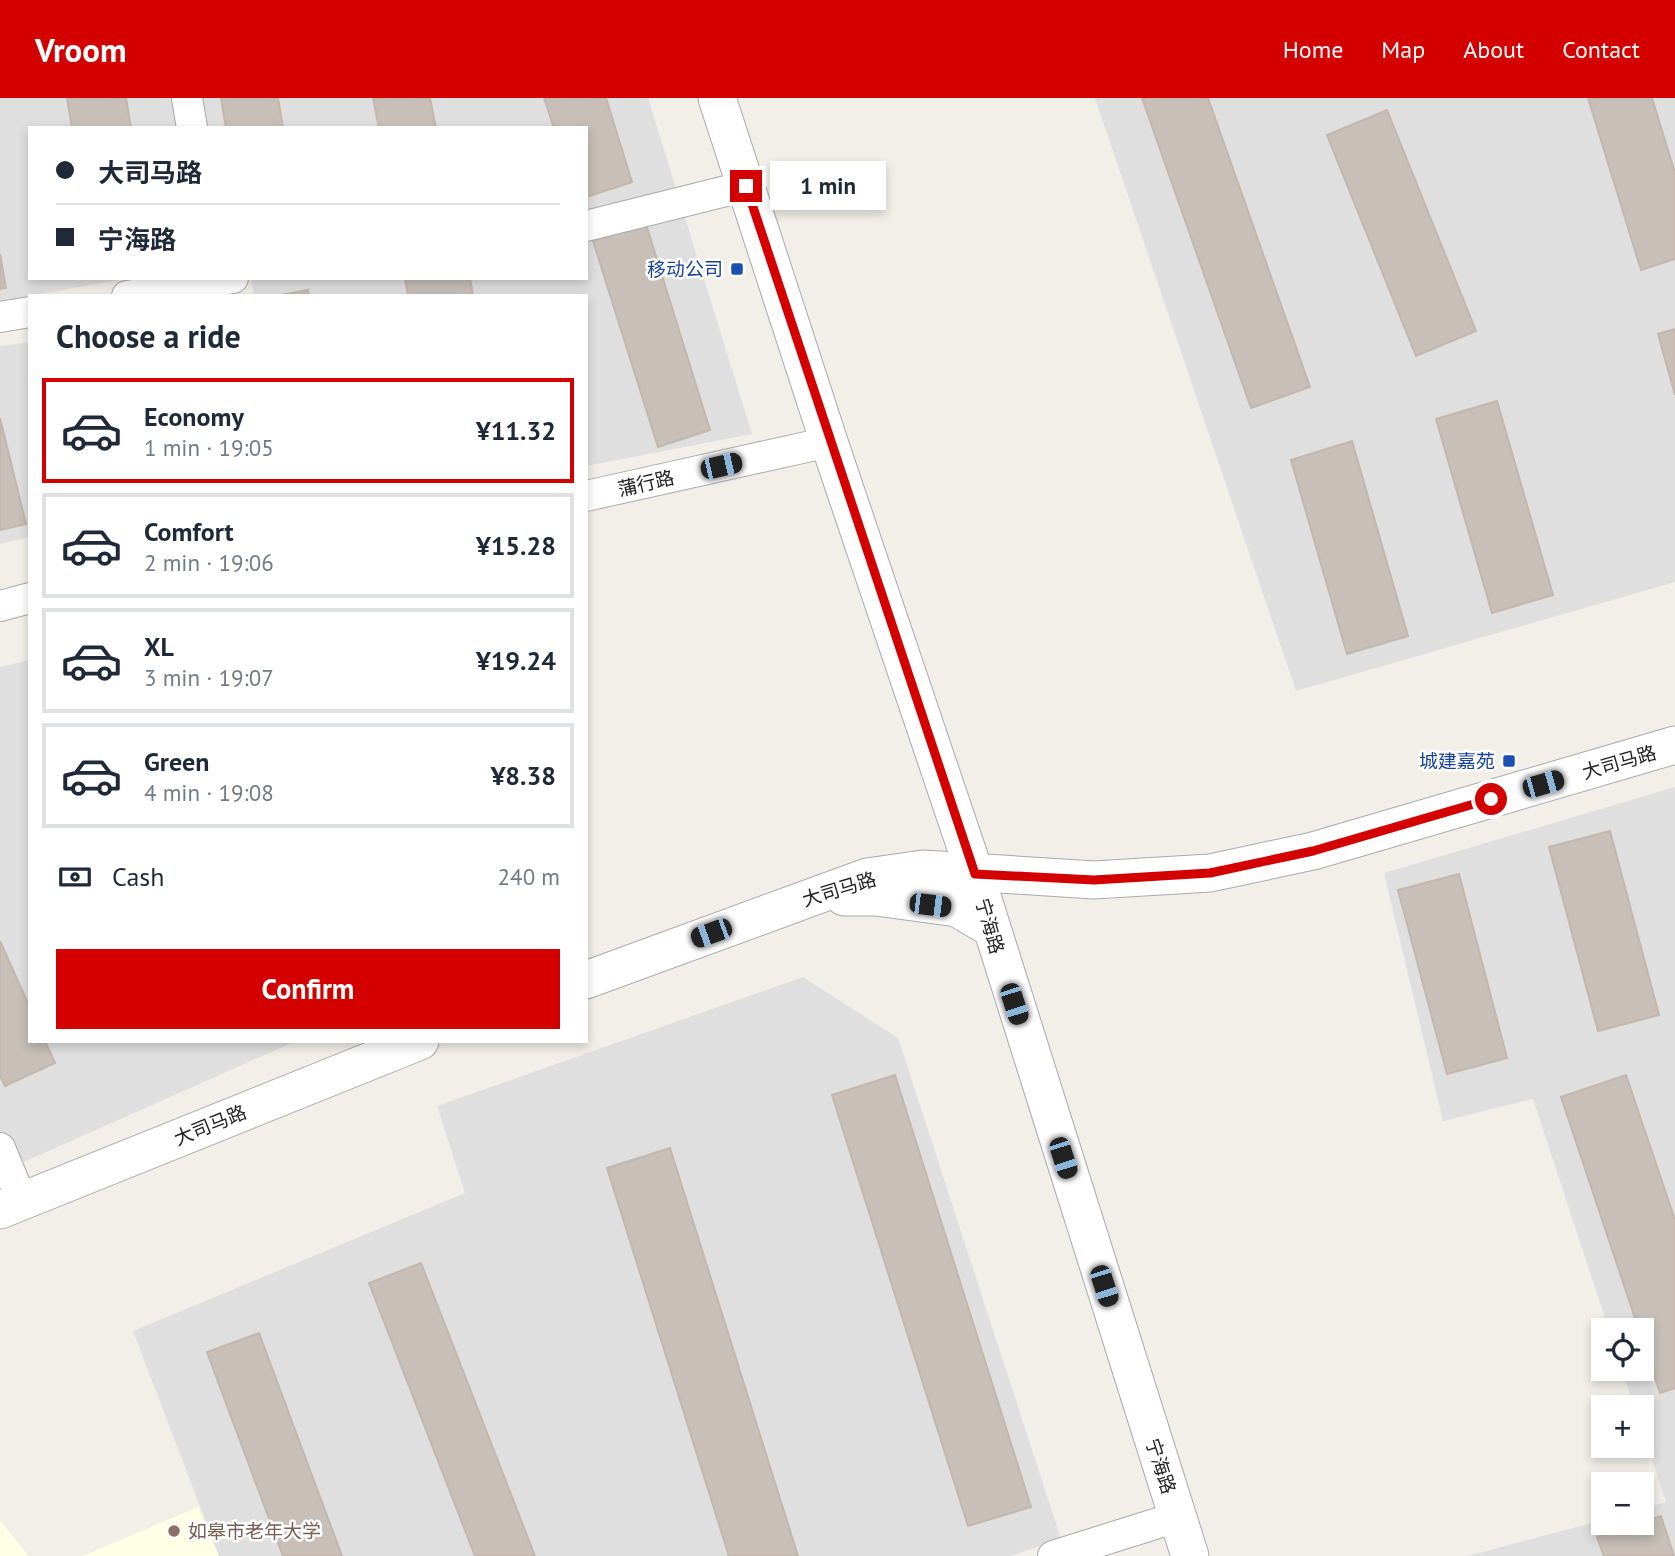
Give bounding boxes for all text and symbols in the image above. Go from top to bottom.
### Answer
text: Vroom [35,28,127,71]
text: Home [1283,34,1343,65]
text: Map [1381,34,1425,65]
text: About [1463,34,1524,65]
text: Contact [1562,34,1640,65]
text: 大司马路 [98,156,202,189]
callout: 1 min [770,162,886,210]
route end [730,170,762,202]
text: 1 min [800,171,856,200]
text: 宁海路 [98,223,176,256]
place label: 移动公司 [647,257,723,281]
marker: 移动公司 [729,261,745,277]
text: Choose a ride [56,315,241,357]
icon: car [60,399,123,462]
text: Economy [144,400,244,433]
text: ¥11.32 [476,414,556,447]
text: 1 min · 19:05 [144,433,274,462]
car [699,451,744,481]
street label: 蒲行路 [616,465,676,501]
icon: car [60,514,123,577]
text: Comfort [144,515,234,548]
text: ¥15.28 [476,529,556,562]
text: 2 min · 19:06 [144,548,274,577]
icon: car [60,629,123,692]
text: XL [144,630,174,663]
text: ¥19.24 [476,644,556,677]
text: 3 min · 19:07 [144,663,274,692]
street label: 大司马路 [1579,740,1659,784]
icon: car [60,744,123,807]
text: Green [144,745,209,778]
place label: 城建嘉苑 [1419,749,1495,773]
marker: 城建嘉苑 [1501,753,1517,769]
text: ¥8.38 [491,759,556,792]
car [1520,768,1567,800]
text: 4 min · 19:08 [144,778,274,807]
route start [1475,783,1507,815]
icon: cash [56,858,94,896]
text: Cash [112,860,164,893]
text: 240 m [498,862,560,891]
street label: 大司马路 [799,866,879,912]
car [908,892,953,918]
street label: 宁海路 [971,895,1009,957]
car [688,916,735,950]
button: Confirm [56,949,560,1029]
car [998,981,1031,1027]
street label: 大司马路 [170,1100,250,1150]
car [1047,1135,1080,1181]
car [1088,1263,1121,1309]
map controls [1591,1318,1654,1535]
button: locate [1591,1318,1654,1381]
button: + [1591,1395,1654,1458]
street label: 宁海路 [1141,1435,1181,1497]
button: − [1591,1472,1654,1535]
place label: 如皋市老年大学 [188,1519,321,1543]
marker: 如皋市老年大学 [166,1523,182,1539]

